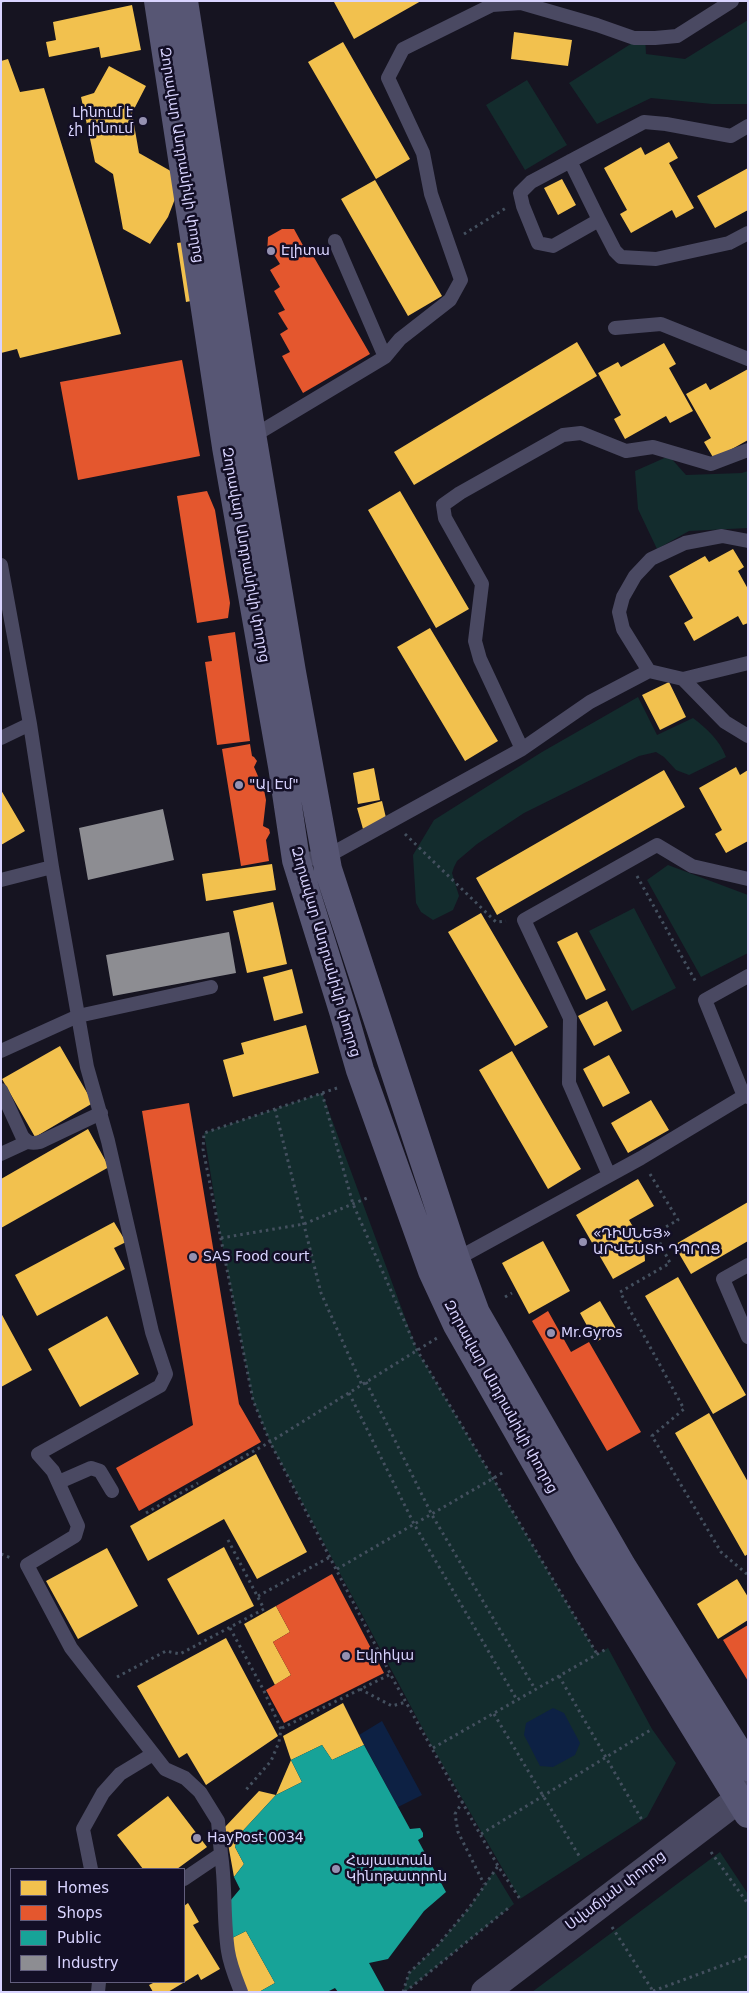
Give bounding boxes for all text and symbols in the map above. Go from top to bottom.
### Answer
street label: Զորավար Անդրանիկի փողոց [156,46,206,264]
place label: Լինում է չի լինում [69,105,133,138]
marker: Լինում է չի լինում [137,115,149,127]
place label: Էլիտա [281,243,330,259]
marker: Էլիտա [265,245,277,257]
street label: Զորավար Անդրանիկի փողոց [218,446,272,664]
place label: "Ալ Էմ" [249,777,299,793]
marker: "Ալ Էմ" [233,779,245,791]
street label: Զորավար Անդրանիկի փողոց [287,845,363,1059]
place label: «ԴԻՍՆԵՅ» ԱՐՎԵՍՏԻ ԴՊՐՈՑ [593,1226,721,1258]
marker: «ԴԻՍՆԵՅ» ԱՐՎԵՍՏԻ ԴՊՐՈՑ [577,1236,589,1248]
place label: SAS Food court [203,1249,309,1265]
marker: SAS Food court [187,1251,199,1263]
street label: Զորավար Անդրանիկի փողոց [440,1297,560,1497]
place label: Mr.Gyros [561,1325,622,1341]
marker: Mr.Gyros [545,1327,557,1339]
place label: Էվրիկա [356,1648,414,1664]
marker: Էվրիկա [340,1650,352,1662]
place label: HayPost 0034 [207,1830,304,1846]
marker: HayPost 0034 [191,1832,203,1844]
street label: Սվաճյան փողոց [562,1848,670,1934]
place label: Հայաստան Կինոթատրոն [346,1853,447,1885]
marker: Հայաստան Կինոթատրոն [330,1863,342,1875]
legend [10,1868,185,1983]
text: Homes [57,1879,109,1897]
text: Shops [57,1904,103,1922]
text: Public [57,1929,101,1947]
text: Industry [57,1954,119,1972]

